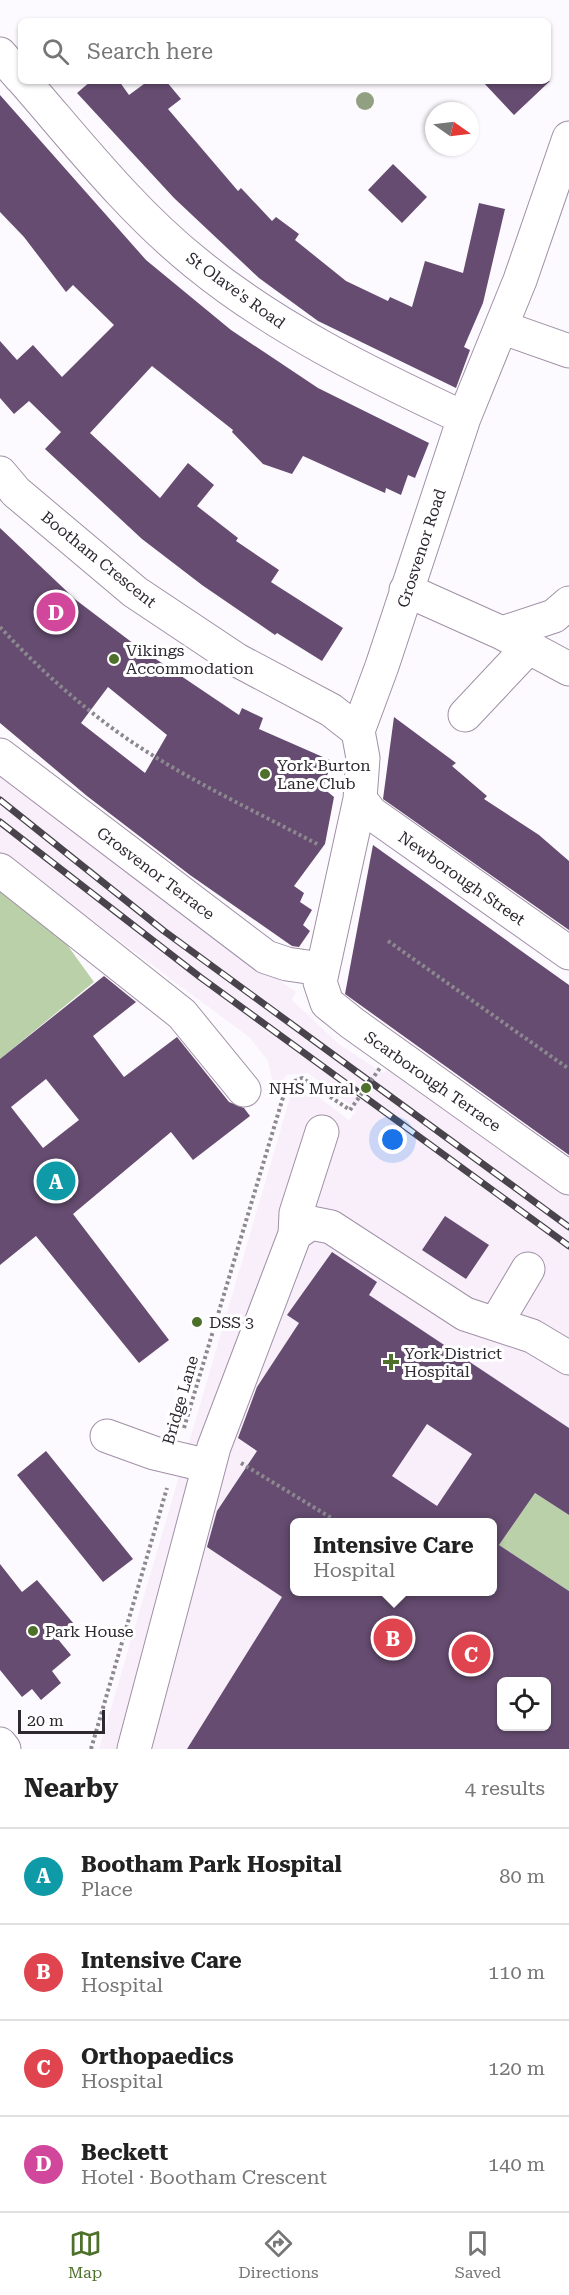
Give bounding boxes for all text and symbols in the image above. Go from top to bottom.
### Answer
search box [18,18,551,84]
icon: search [39,35,72,68]
text: Search here [87,39,213,64]
north arrow [425,102,479,156]
street label: St Olave's Road [183,248,289,333]
street label: Grosvenor Road [393,486,450,610]
street label: Bootham Crescent [37,507,160,612]
pin: D [36,590,76,634]
place label: Vikings Accommodation [126,641,254,678]
marker: Vikings Accommodation [107,652,121,666]
place label: York Burton Lane Club [277,756,371,793]
marker: York Burton Lane Club [258,767,272,781]
street label: Grosvenor Terrace [93,823,218,924]
street label: Newborough Street [395,828,529,929]
street label: Scarborough Terrace [361,1027,505,1136]
place label: NHS Mural [269,1079,354,1098]
marker: NHS Mural [359,1081,373,1095]
your location [378,1125,407,1154]
pin: A [36,1158,76,1204]
place label: DSS 3 [209,1313,254,1332]
marker: DSS 3 [190,1315,204,1329]
place label: York District Hospital [404,1344,502,1381]
street label: Bridge Lane [159,1353,202,1447]
marker: York District Hospital [382,1353,400,1371]
popup [290,1518,497,1596]
text: Intensive Care [313,1533,474,1558]
text: Hospital [313,1558,395,1582]
pin: B [374,1616,412,1660]
place label: Park House [45,1622,134,1641]
marker: Park House [26,1624,40,1638]
pin: C [452,1632,490,1676]
map controls [497,1677,551,1731]
button: locate [497,1677,551,1731]
scale bar [18,1707,105,1734]
text: 20 m [27,1711,64,1730]
text: Nearby [24,1773,118,1803]
text: 4 results [465,1776,545,1800]
text: Bootham Park Hospital [81,1852,342,1877]
text: A [36,1864,51,1888]
text: 80 m [499,1864,545,1888]
text: Place [81,1877,133,1901]
text: Intensive Care [81,1948,242,1973]
text: B [36,1960,51,1984]
text: 110 m [488,1960,545,1984]
text: Hospital [81,1973,163,1997]
text: Orthopaedics [81,2044,234,2069]
text: C [37,2056,51,2080]
text: 120 m [488,2056,545,2080]
text: Hospital [81,2069,163,2093]
text: Beckett [81,2140,168,2165]
text: D [35,2152,52,2176]
text: 140 m [488,2152,545,2176]
text: Hotel · Bootham Crescent [81,2165,327,2189]
tab: Map [68,2227,102,2282]
tab: Directions [238,2227,319,2282]
tab: Saved [455,2227,501,2282]

